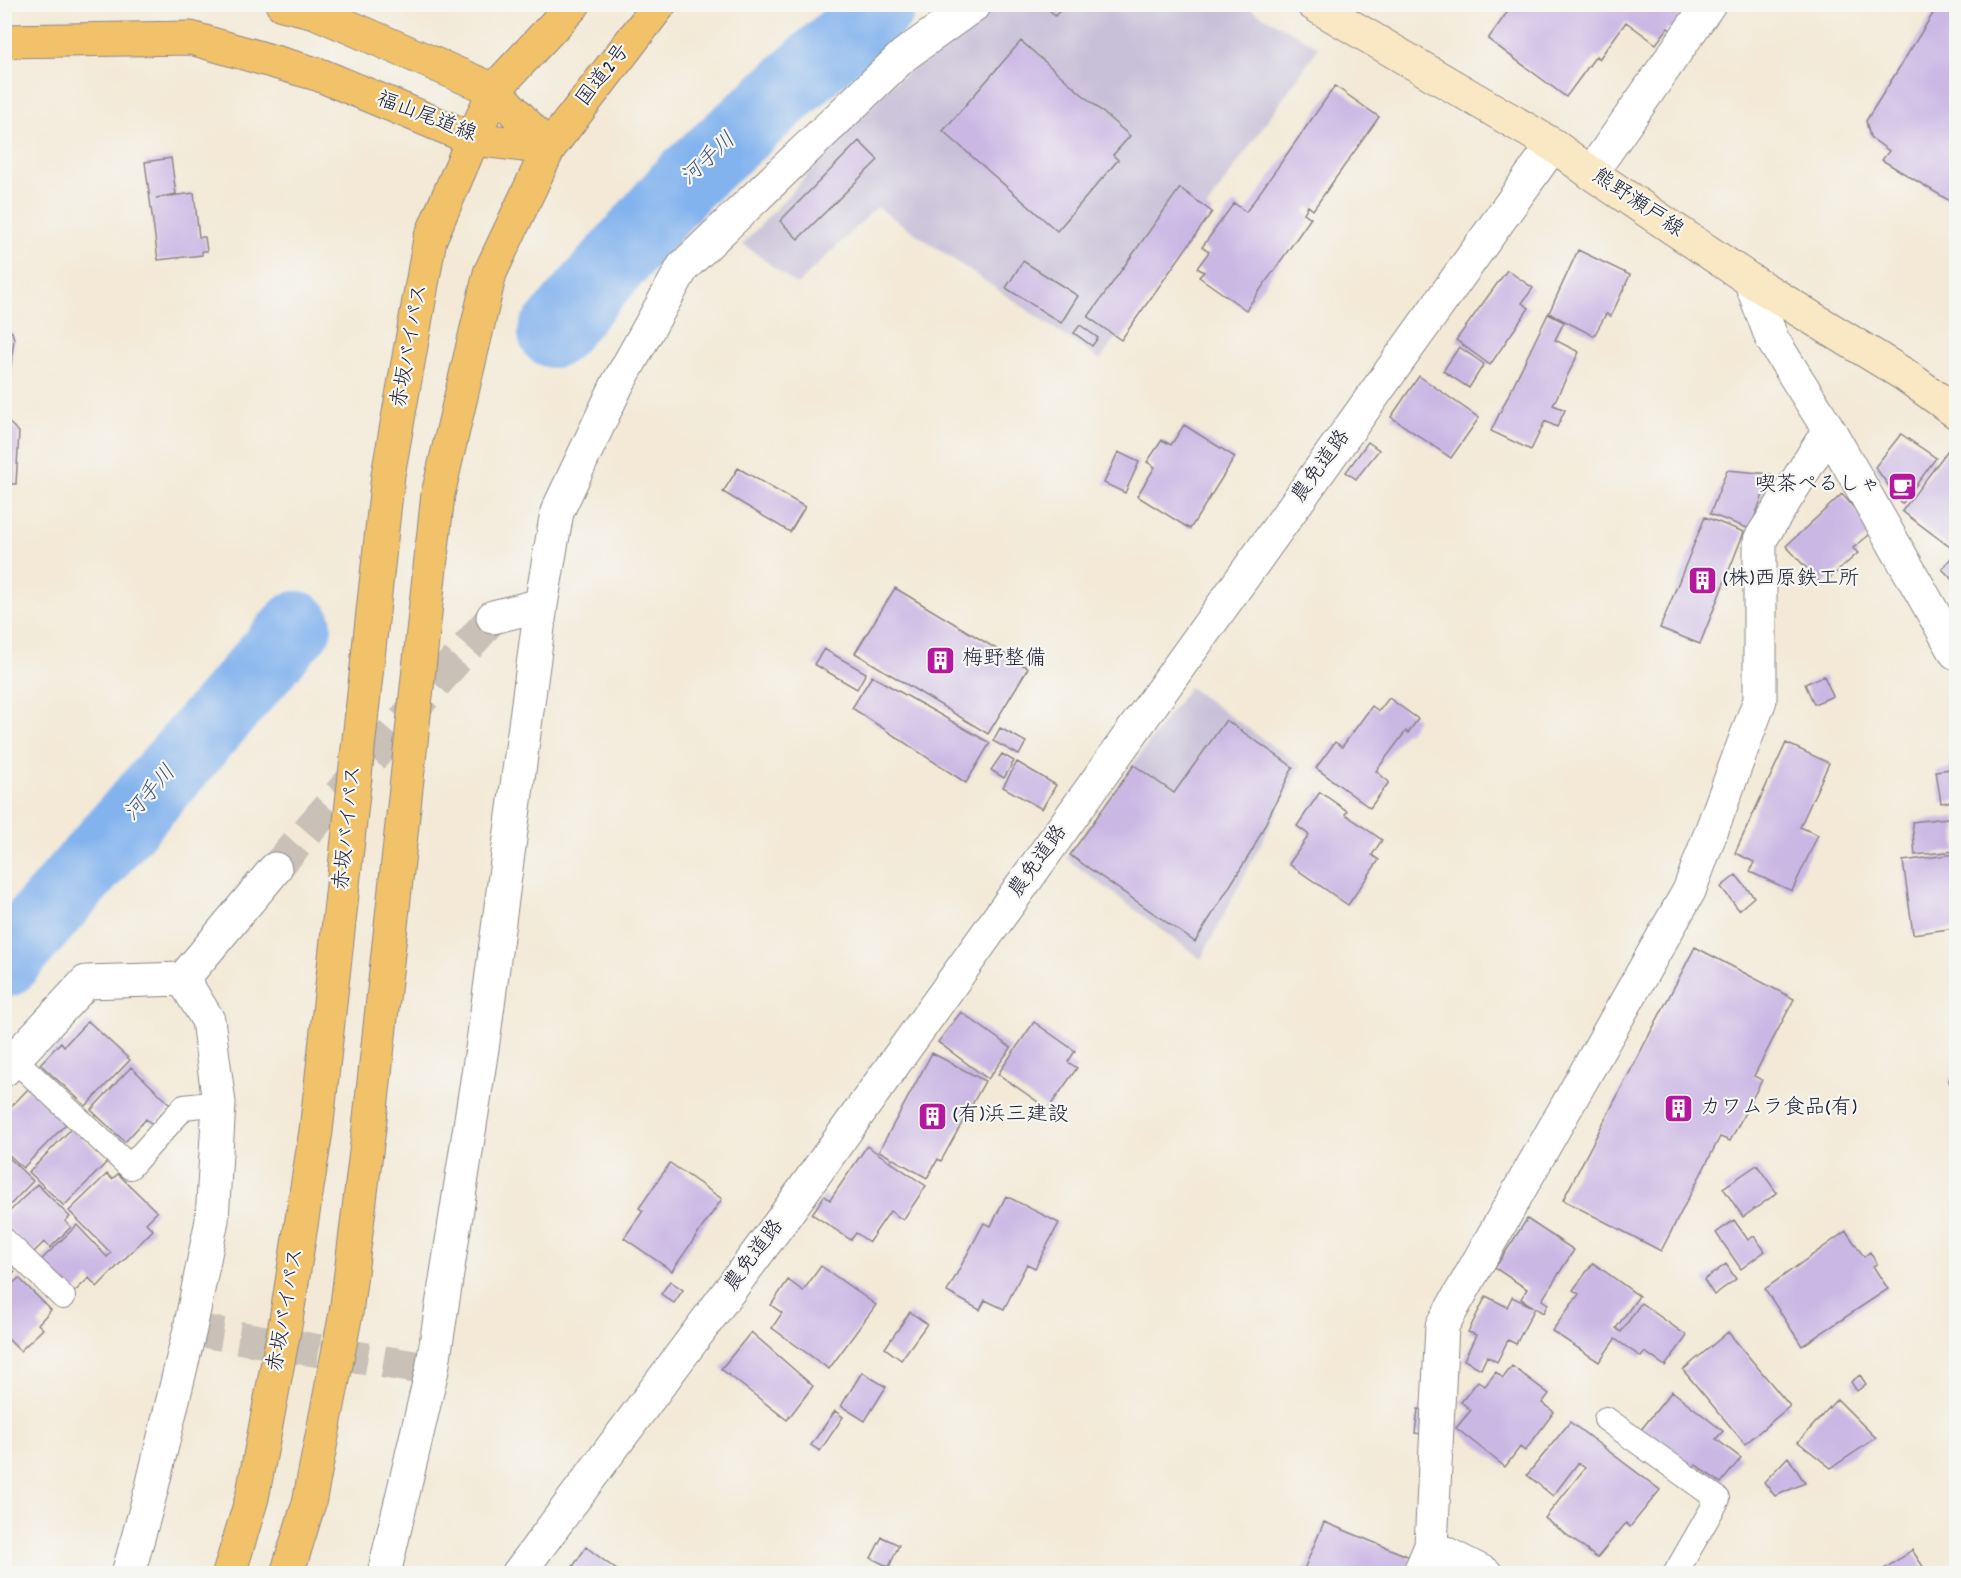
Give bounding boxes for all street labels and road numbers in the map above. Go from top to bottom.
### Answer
street label: 国道2号 [570,38,638,114]
street label: 福山尾道線 [372,85,480,151]
street label: 熊野瀬戸線 [1585,162,1689,246]
street label: 赤坂バイパス [385,282,437,410]
street label: 農免道路 [1285,424,1359,510]
street label: 赤坂バイパス [328,764,370,892]
street label: 農免道路 [1002,819,1076,905]
street label: 農免道路 [718,1213,792,1299]
street label: 赤坂バイパス [261,1246,313,1374]

